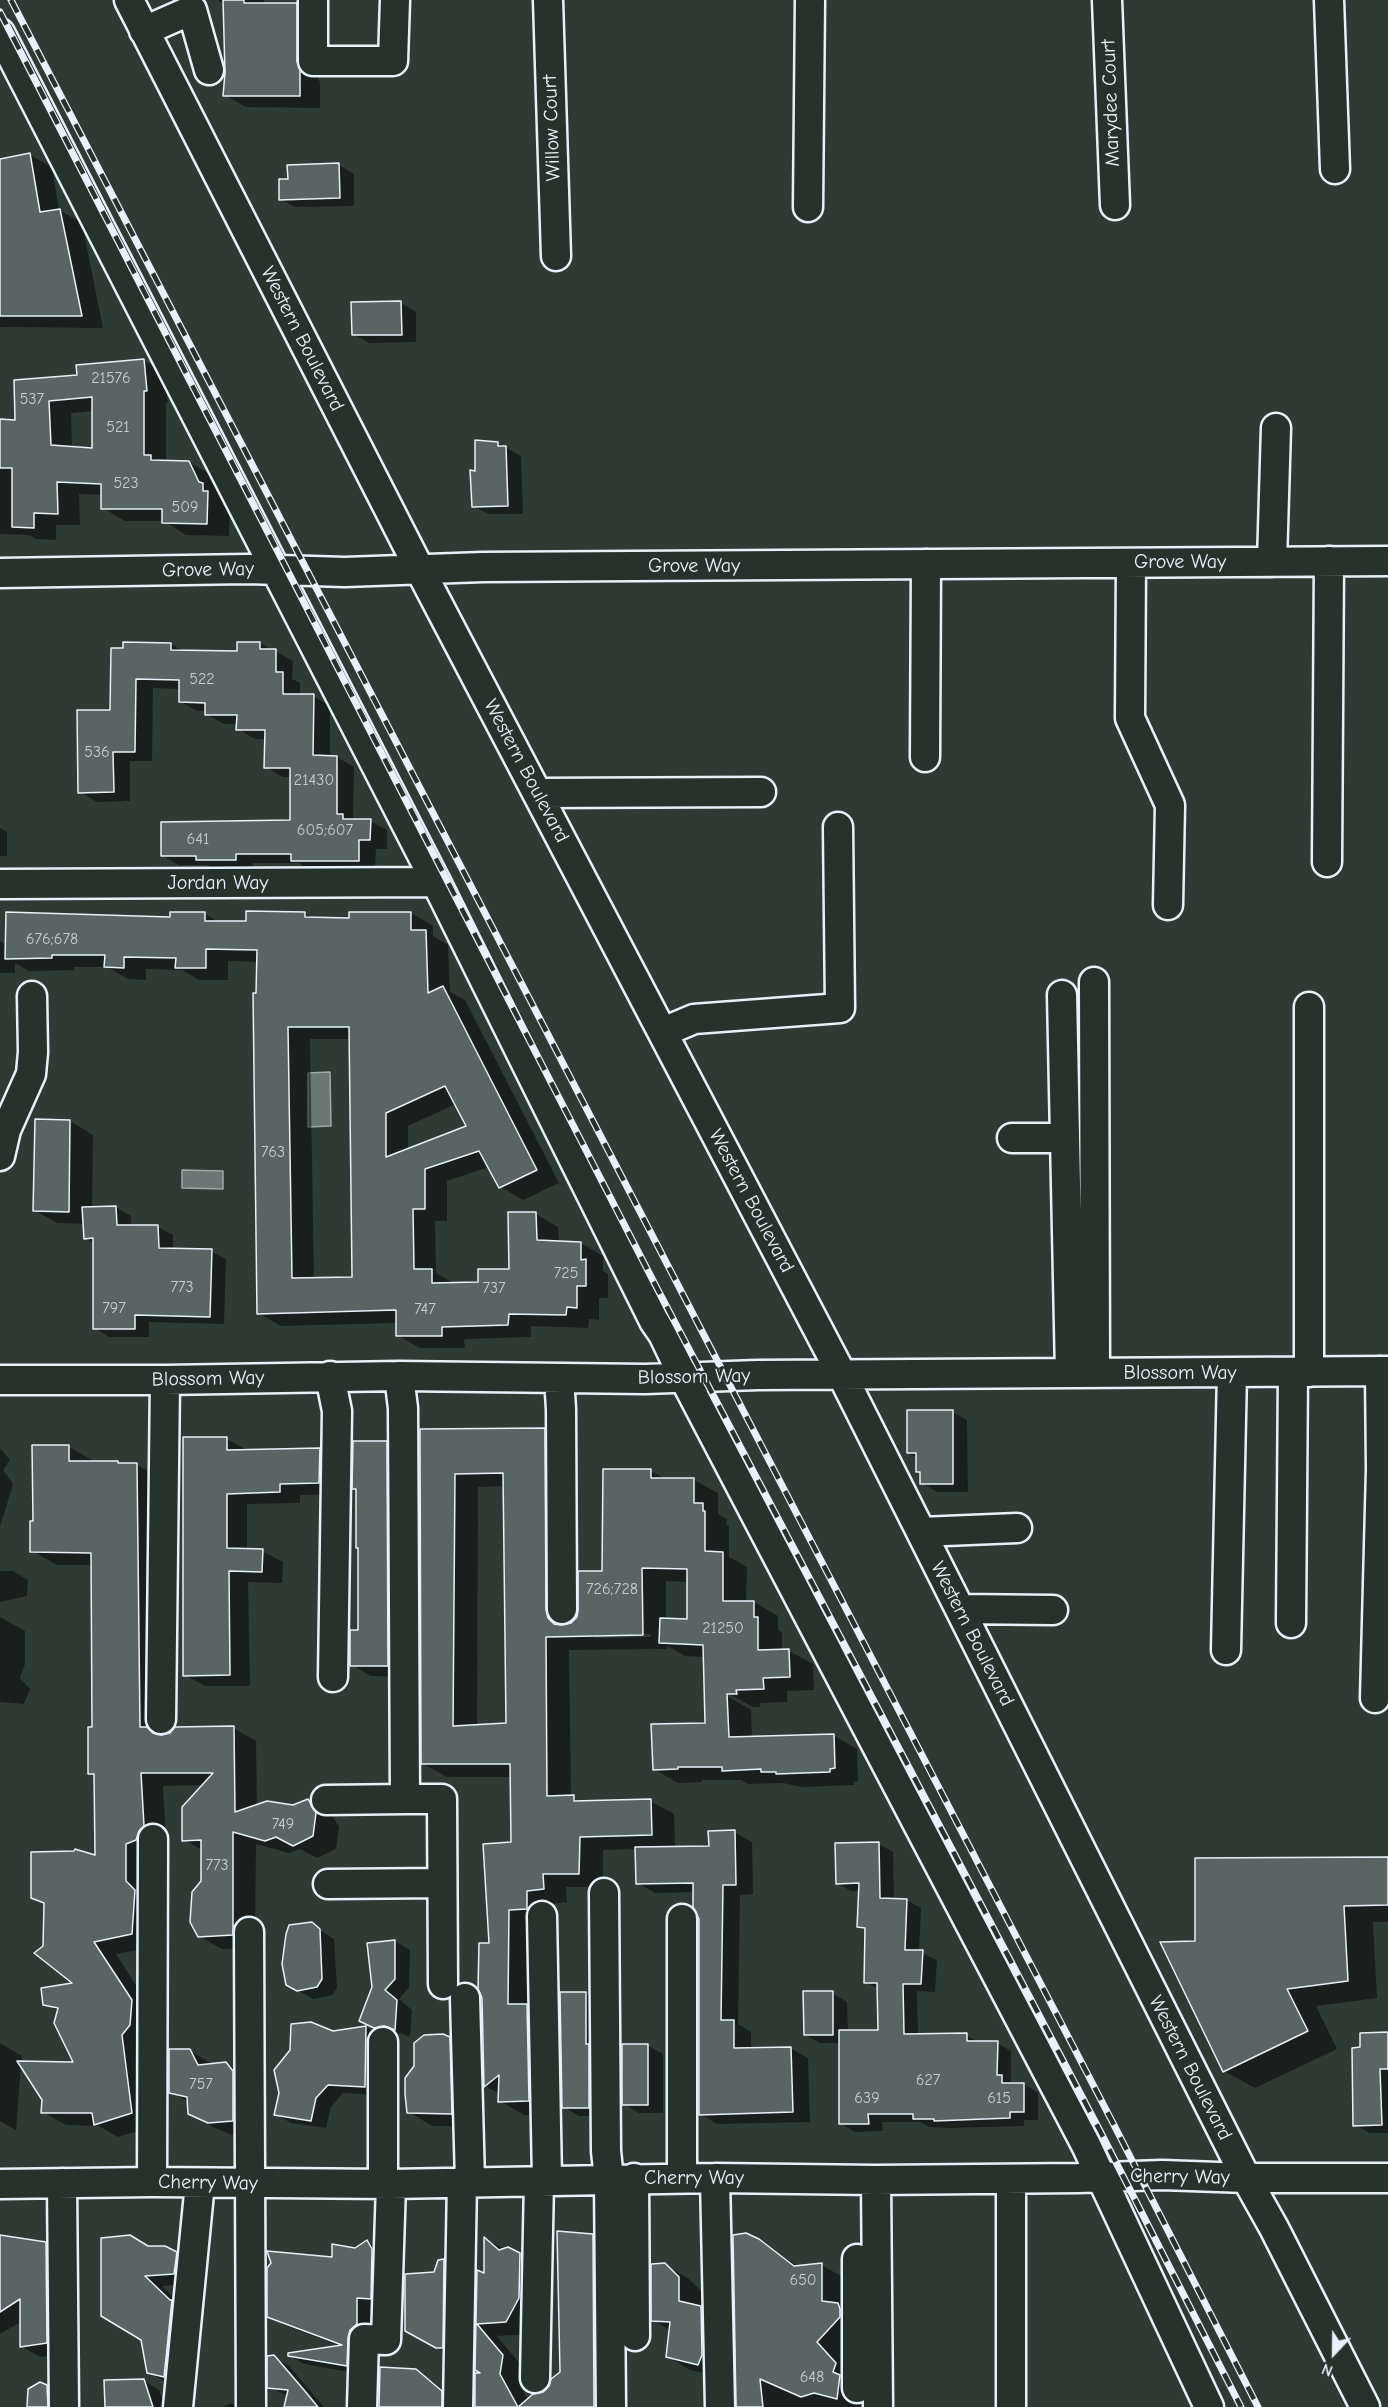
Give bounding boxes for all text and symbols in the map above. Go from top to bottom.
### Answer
street label: Marydee Court [1097,39,1125,167]
street label: Willow Court [538,74,566,182]
street label: Western Boulevard [255,263,349,415]
house number: 21576 [91,368,131,388]
house number: 537 [20,389,44,409]
house number: 521 [106,417,130,437]
house number: 523 [113,473,139,493]
house number: 509 [172,497,198,517]
street label: Grove Way [1134,550,1226,574]
street label: Grove Way [648,554,740,578]
street label: Grove Way [162,557,254,583]
house number: 522 [189,669,215,689]
street label: Western Boulevard [478,695,574,847]
house number: 536 [84,742,110,762]
house number: 21430 [294,770,334,790]
house number: 605;607 [297,820,353,840]
house number: 641 [187,829,209,849]
street label: Jordan Way [168,871,268,895]
house number: 676;678 [26,929,78,949]
street label: Western Boulevard [703,1125,799,1277]
house number: 763 [261,1142,285,1162]
house number: 725 [554,1263,578,1283]
house number: 773 [170,1277,194,1297]
house number: 737 [482,1278,506,1298]
house number: 797 [102,1298,126,1318]
house number: 747 [414,1299,436,1319]
street label: Blossom Way [1124,1361,1236,1385]
street label: Blossom Way [637,1364,751,1390]
street label: Blossom Way [151,1366,265,1392]
street label: Western Boulevard [925,1558,1019,1710]
house number: 726;728 [586,1579,638,1599]
house number: 21250 [702,1618,744,1638]
house number: 749 [272,1814,294,1834]
house number: 773 [205,1855,229,1875]
street label: Western Boulevard [1143,1992,1237,2144]
house number: 627 [916,2070,940,2090]
house number: 757 [189,2074,213,2094]
house number: 639 [854,2088,880,2108]
house number: 615 [987,2088,1011,2108]
street label: Cherry Way [1130,2164,1230,2190]
street label: Cherry Way [644,2166,744,2190]
street label: Cherry Way [158,2170,258,2196]
house number: 650 [789,2270,817,2290]
north arrow [1304,2323,1364,2383]
text: N [1319,2359,1335,2380]
house number: 648 [800,2367,824,2387]

